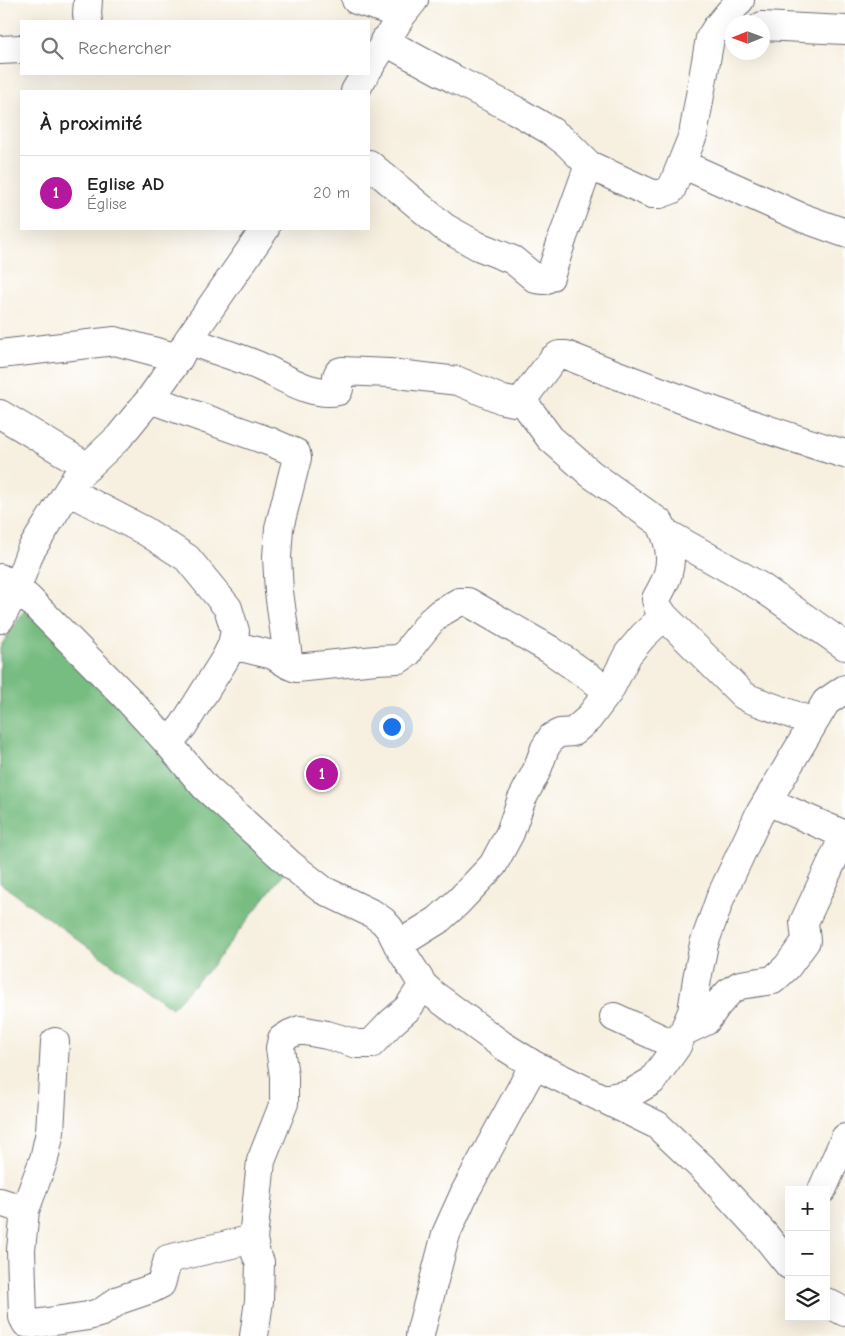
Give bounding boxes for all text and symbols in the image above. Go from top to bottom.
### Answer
north arrow [725,15,770,60]
search box [20,20,370,75]
icon: search [38,34,66,62]
text: Rechercher [78,37,171,59]
text: À proximité [40,111,142,135]
text: Eglise AD [87,173,164,195]
text: 1 [53,184,59,202]
text: 20 m [313,184,350,202]
text: Église [87,195,127,213]
your location [379,714,405,740]
pin: 1 [306,755,338,793]
map controls [785,1186,830,1321]
button: + [785,1186,830,1231]
button: − [785,1231,830,1276]
button: layers [785,1276,830,1321]

